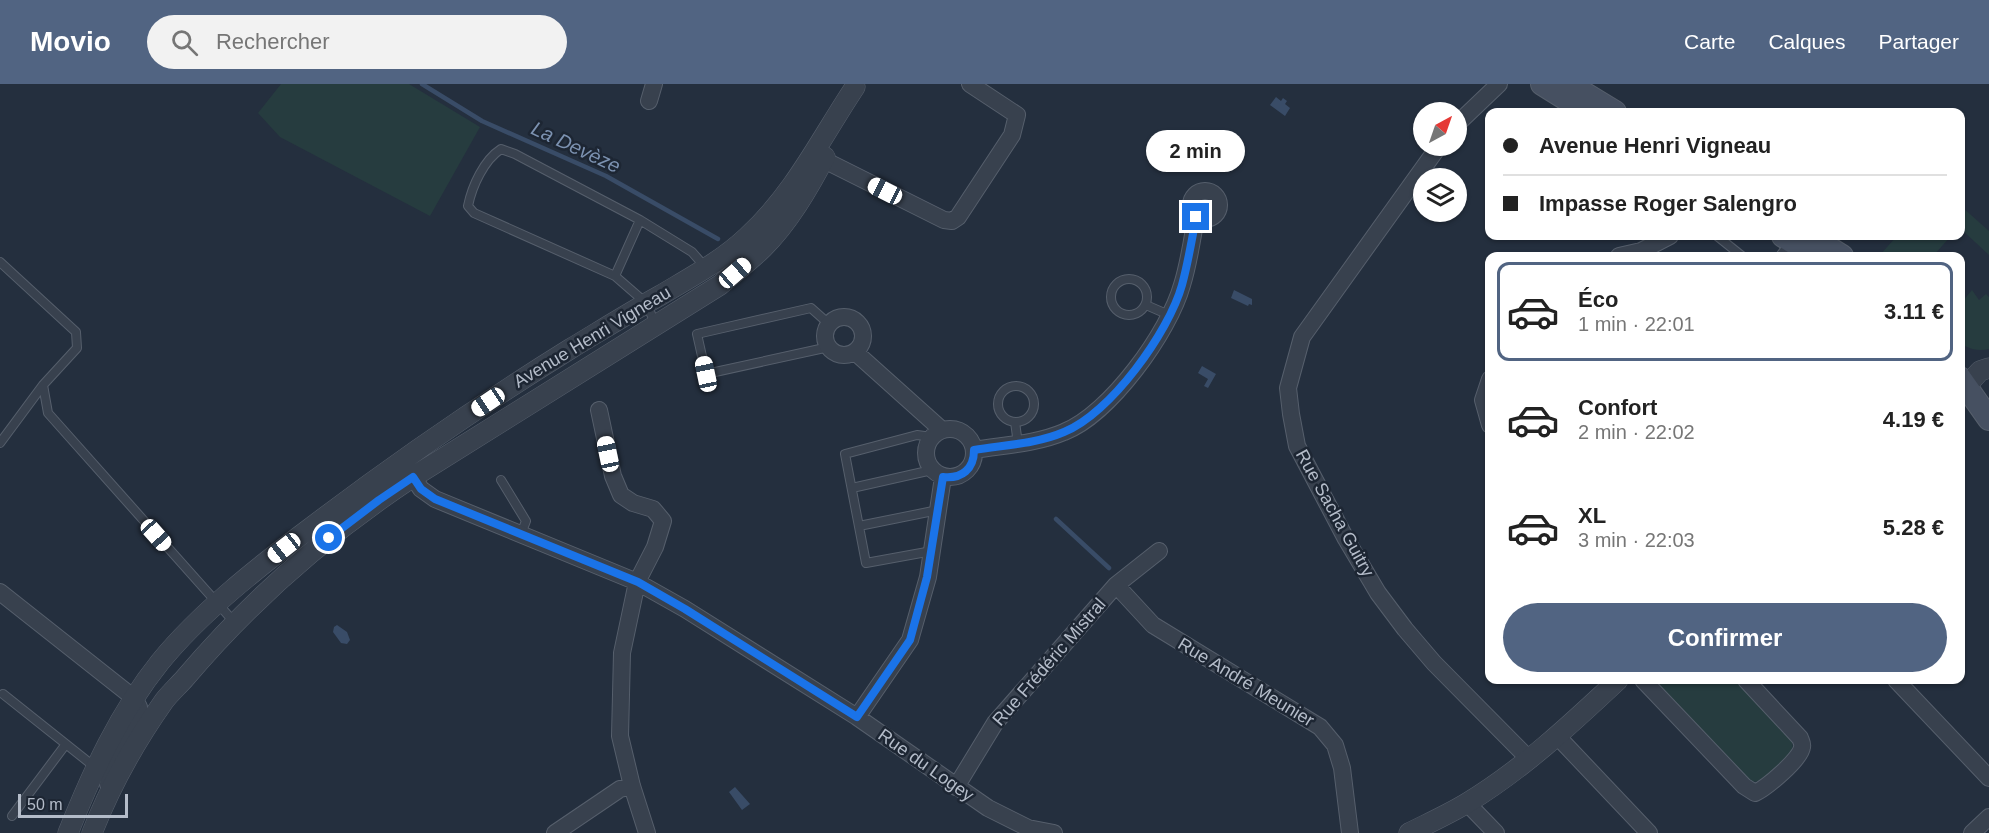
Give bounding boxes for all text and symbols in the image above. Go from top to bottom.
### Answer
search box [147,15,567,69]
text: Movio [30,26,111,57]
icon: search [168,26,201,59]
text: Rechercher [216,29,330,54]
text: Carte [1684,30,1735,53]
text: Calques [1768,30,1845,53]
text: Partager [1878,30,1959,53]
north arrow [1413,102,1467,156]
map controls [1413,102,1467,222]
water label: La Devèze [528,117,624,177]
callout: 2 min [1146,130,1246,172]
text: Avenue Henri Vigneau [1539,133,1771,158]
text: 2 min [1169,140,1222,162]
button: layers [1413,168,1467,222]
car [865,175,905,207]
text: Impasse Roger Salengro [1539,191,1797,216]
route end [1182,203,1209,230]
car [716,254,754,292]
street label: Avenue Henri Vigneau [510,282,674,392]
icon: car [1506,285,1560,339]
text: Éco [1578,287,1618,312]
text: 3.11 € [1884,299,1944,324]
text: 1 min · 22:01 [1578,313,1695,335]
car [693,355,719,393]
car [468,384,508,420]
icon: car [1506,393,1560,447]
text: Confort [1578,395,1657,420]
text: 4.19 € [1883,407,1944,432]
text: 2 min · 22:02 [1578,421,1695,443]
car [595,435,621,473]
street label: Rue Sacha Guitry [1292,446,1378,580]
icon: car [1506,501,1560,555]
text: XL [1578,503,1606,528]
text: 5.28 € [1883,515,1944,540]
car [137,516,175,554]
route start [315,524,342,551]
text: 3 min · 22:03 [1578,529,1695,551]
car [264,530,304,566]
street label: Rue Frédéric Mistral [988,594,1110,730]
button: Confirmer [1503,603,1947,672]
street label: Rue André Meunier [1174,633,1318,731]
street label: Rue du Logey [874,725,978,805]
scale bar [18,791,128,818]
text: 50 m [27,796,63,813]

